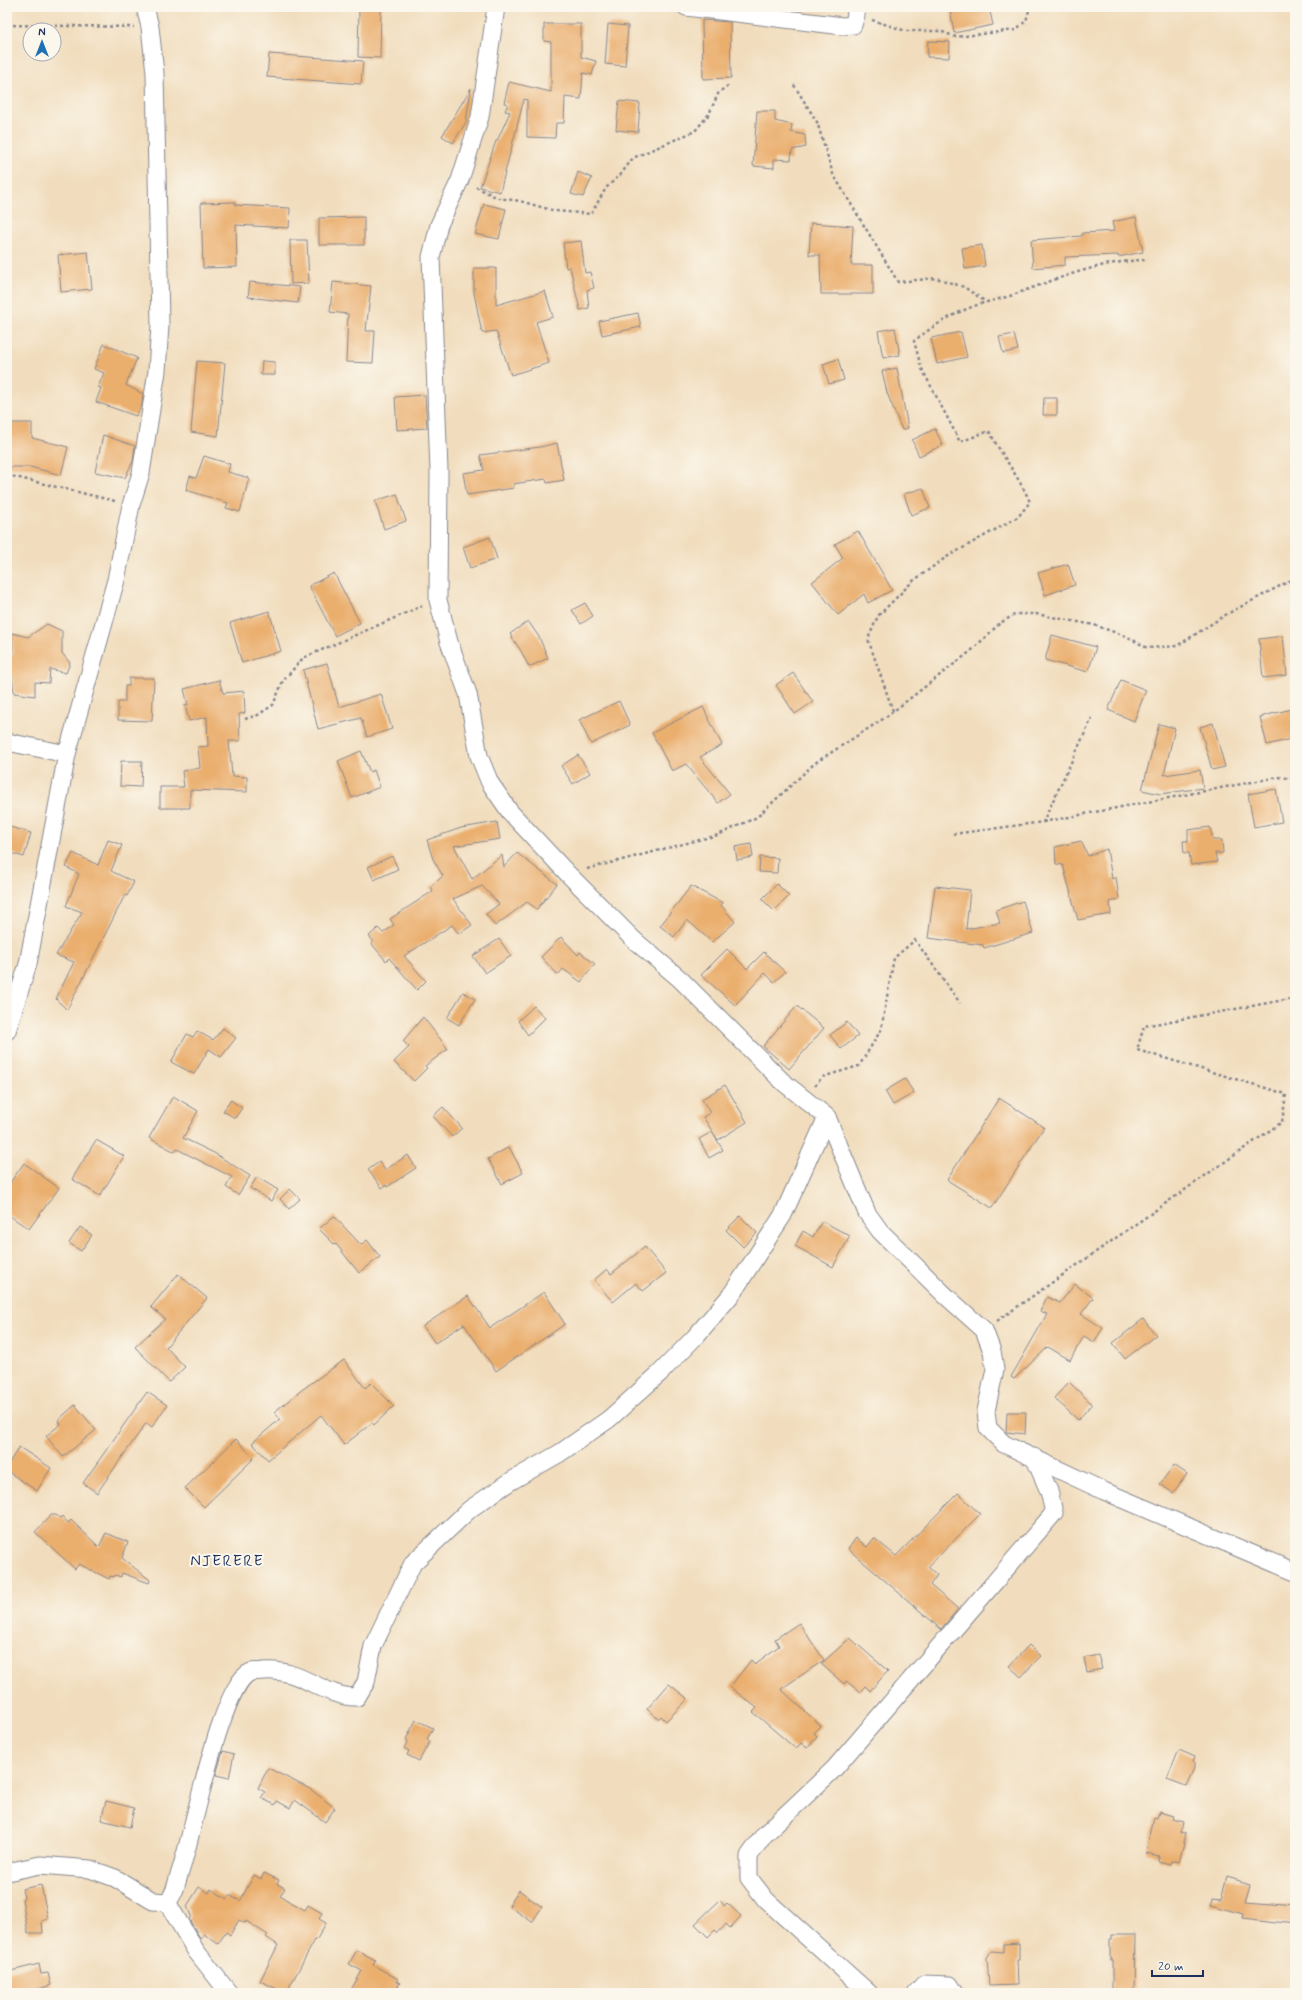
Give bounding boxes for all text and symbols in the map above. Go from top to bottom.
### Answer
north arrow [22,22,62,62]
text: N [38,26,46,40]
district label: NJERERE [190,1551,264,1572]
scale bar [1152,1952,1203,1978]
text: 20 m [1158,1959,1184,1975]

